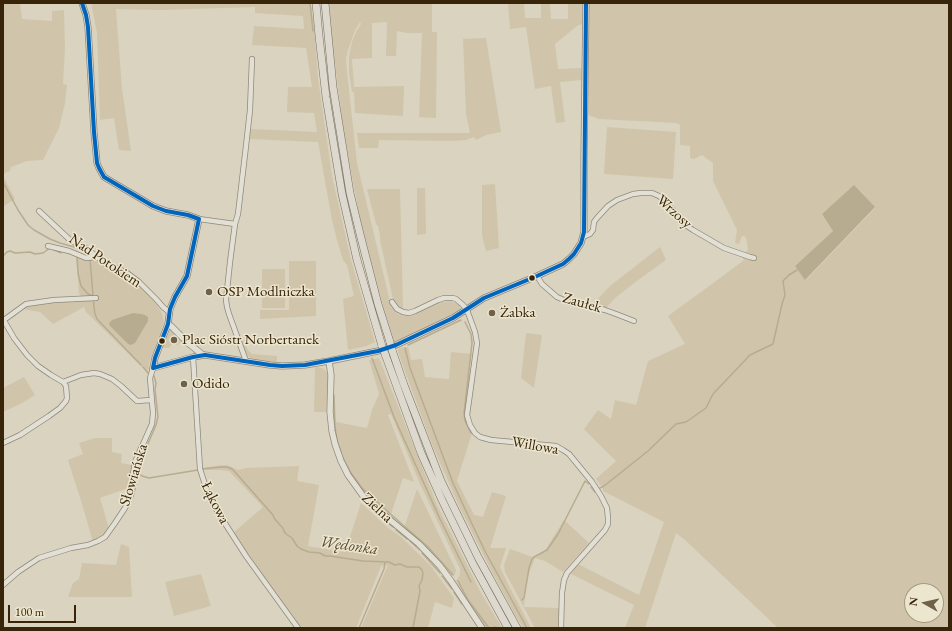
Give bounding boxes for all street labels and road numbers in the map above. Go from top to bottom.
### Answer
street label: Wrzosy [652,191,696,233]
street label: Nad Potokiem [65,230,145,292]
street label: Zaułek [560,289,604,317]
street label: Willowa [510,433,560,459]
street label: Słowiańska [116,442,152,508]
street label: Łąkowa [197,479,233,527]
street label: Zielna [358,489,396,527]

